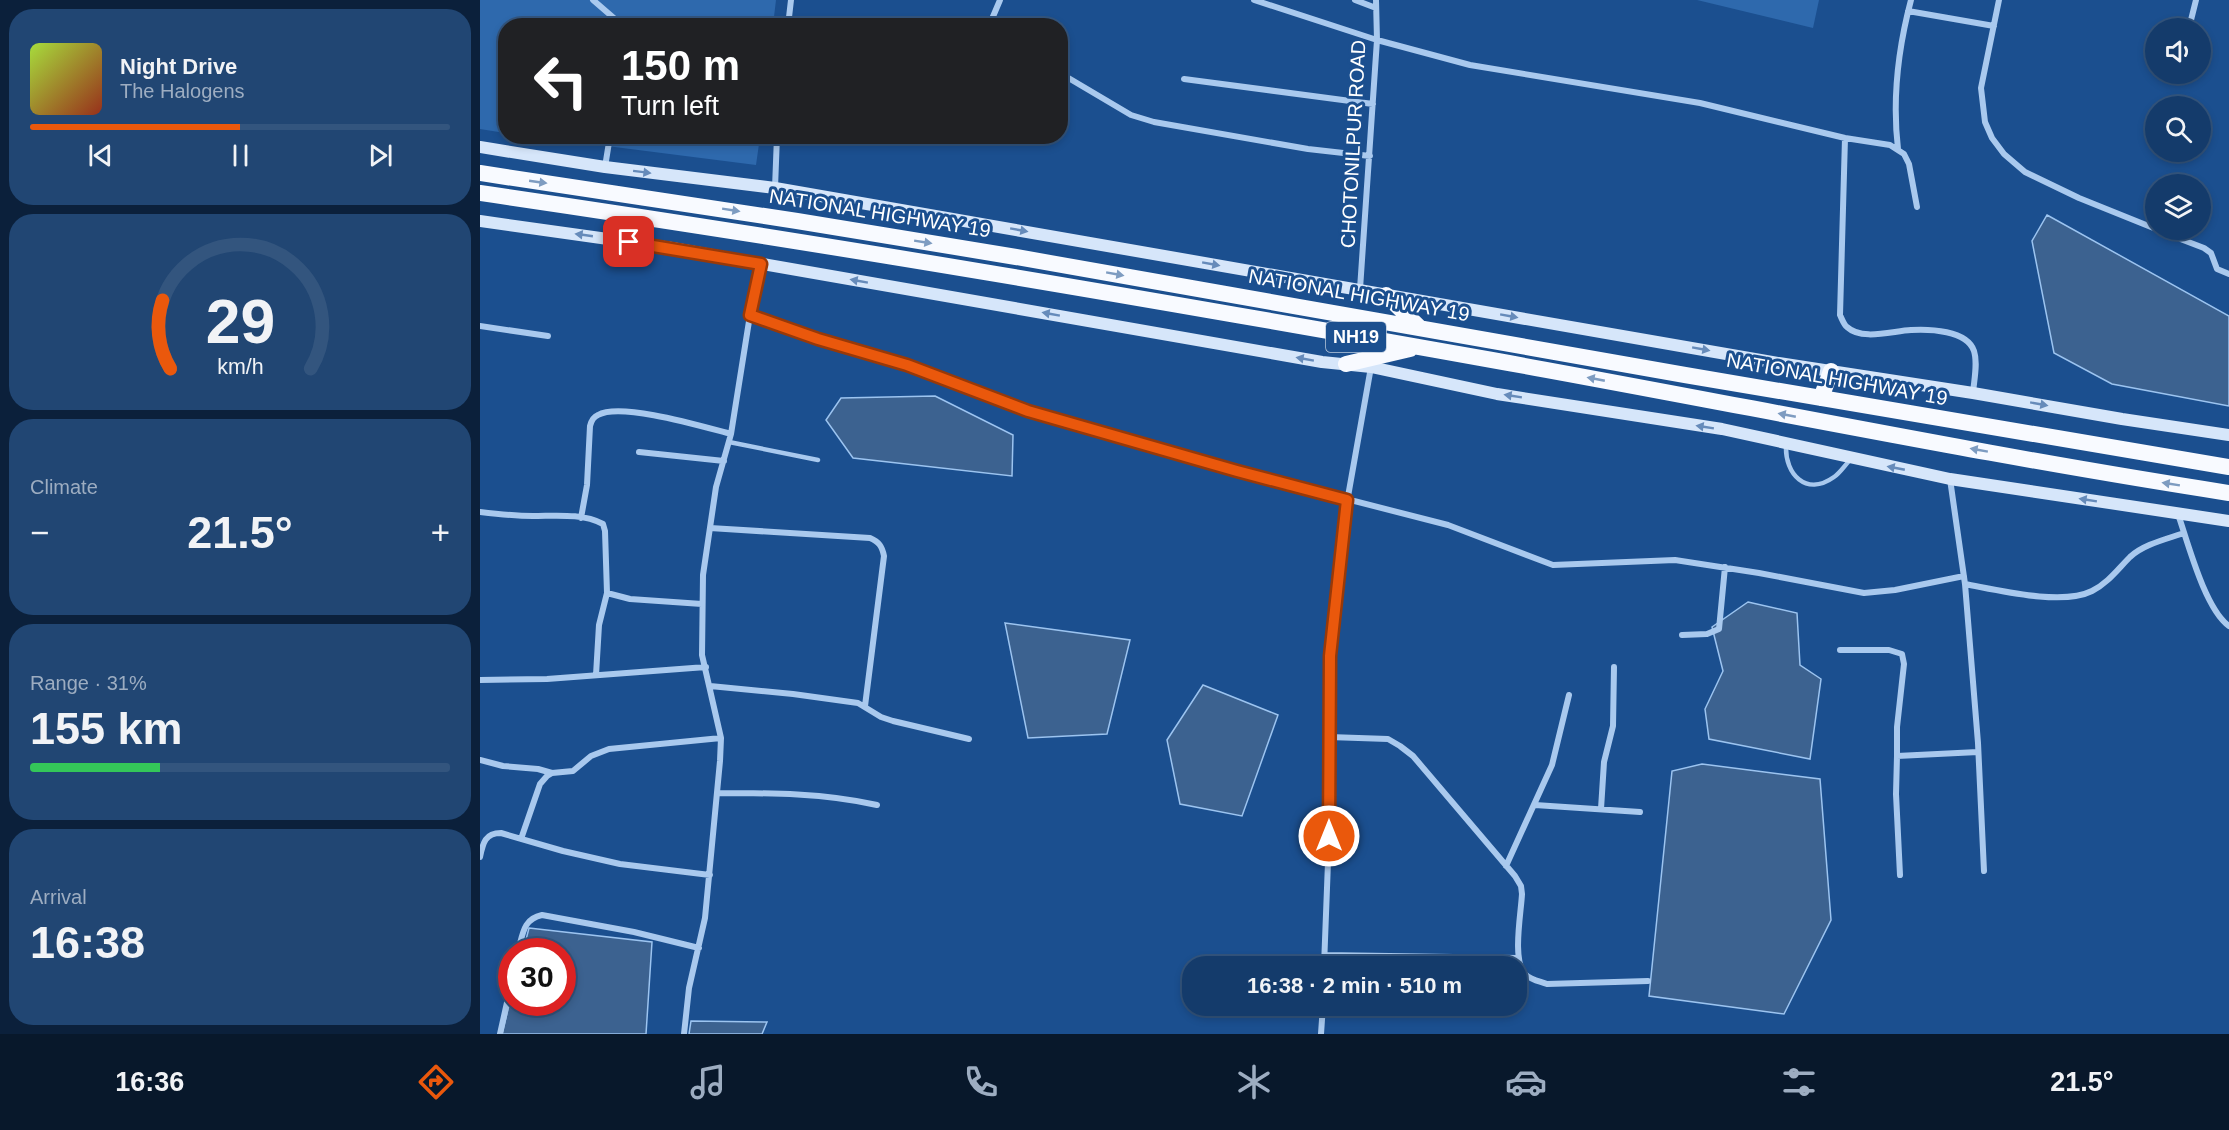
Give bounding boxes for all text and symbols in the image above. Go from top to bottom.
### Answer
map controls [2145,18,2211,240]
button: sound [2145,18,2211,84]
street label: CHOTONILPUR ROAD [1337,39,1369,249]
icon: left [522,42,600,120]
text: 150 m [621,42,740,89]
text: Night Drive [120,54,237,79]
text: The Halogens [120,80,245,102]
text: Turn left [621,91,719,121]
button: search [2145,96,2211,162]
icon: previous [84,139,117,172]
icon: pause [224,139,257,172]
icon: next [364,139,397,172]
one-way arrow [632,167,651,177]
button: layers [2145,174,2211,240]
one-way arrow [528,177,547,186]
street label: NATIONAL HIGHWAY 19 [768,185,992,241]
one-way arrow [721,206,740,215]
pin [603,216,654,267]
icon: arrive [612,225,645,258]
one-way arrow [1010,226,1029,235]
one-way arrow [574,231,593,240]
one-way arrow [914,237,933,246]
one-way arrow [1202,259,1221,268]
street label: NATIONAL HIGHWAY 19 [1247,265,1471,325]
one-way arrow [1106,270,1125,279]
one-way arrow [849,276,868,285]
text: 29 [205,287,275,356]
one-way arrow [1041,310,1060,319]
one-way arrow [1500,312,1519,321]
road number: NH19 [1326,322,1386,352]
one-way arrow [1692,345,1711,354]
street label: NATIONAL HIGHWAY 19 [1725,349,1949,409]
one-way arrow [1295,354,1314,363]
text: km/h [217,355,263,379]
one-way arrow [1586,375,1605,384]
one-way arrow [1503,392,1522,401]
one-way arrow [2029,400,2048,409]
one-way arrow [1778,410,1797,419]
one-way arrow [1696,422,1715,431]
one-way arrow [1969,446,1988,455]
one-way arrow [1886,463,1905,472]
text: Climate [30,476,98,498]
one-way arrow [2162,479,2181,488]
one-way arrow [2078,495,2097,504]
text: 21.5° [187,507,293,558]
text: − [30,514,49,551]
text: + [431,514,450,551]
text: Range · 31% [30,672,147,694]
text: 155 km [30,703,183,754]
position arrow [1297,804,1361,868]
text: Arrival [30,886,87,908]
text: 16:38 [30,917,145,968]
speed limit sign: 30 [498,938,576,1016]
text: 16:38 · 2 min · 510 m [1247,973,1462,998]
icon: directions [415,1061,457,1103]
icon: music [687,1061,729,1103]
icon: phone [960,1061,1002,1103]
icon: climate [1233,1061,1275,1103]
icon: car [1505,1061,1547,1103]
icon: filters [1778,1061,1820,1103]
text: 16:36 [115,1067,184,1097]
text: 21.5° [2050,1067,2114,1097]

